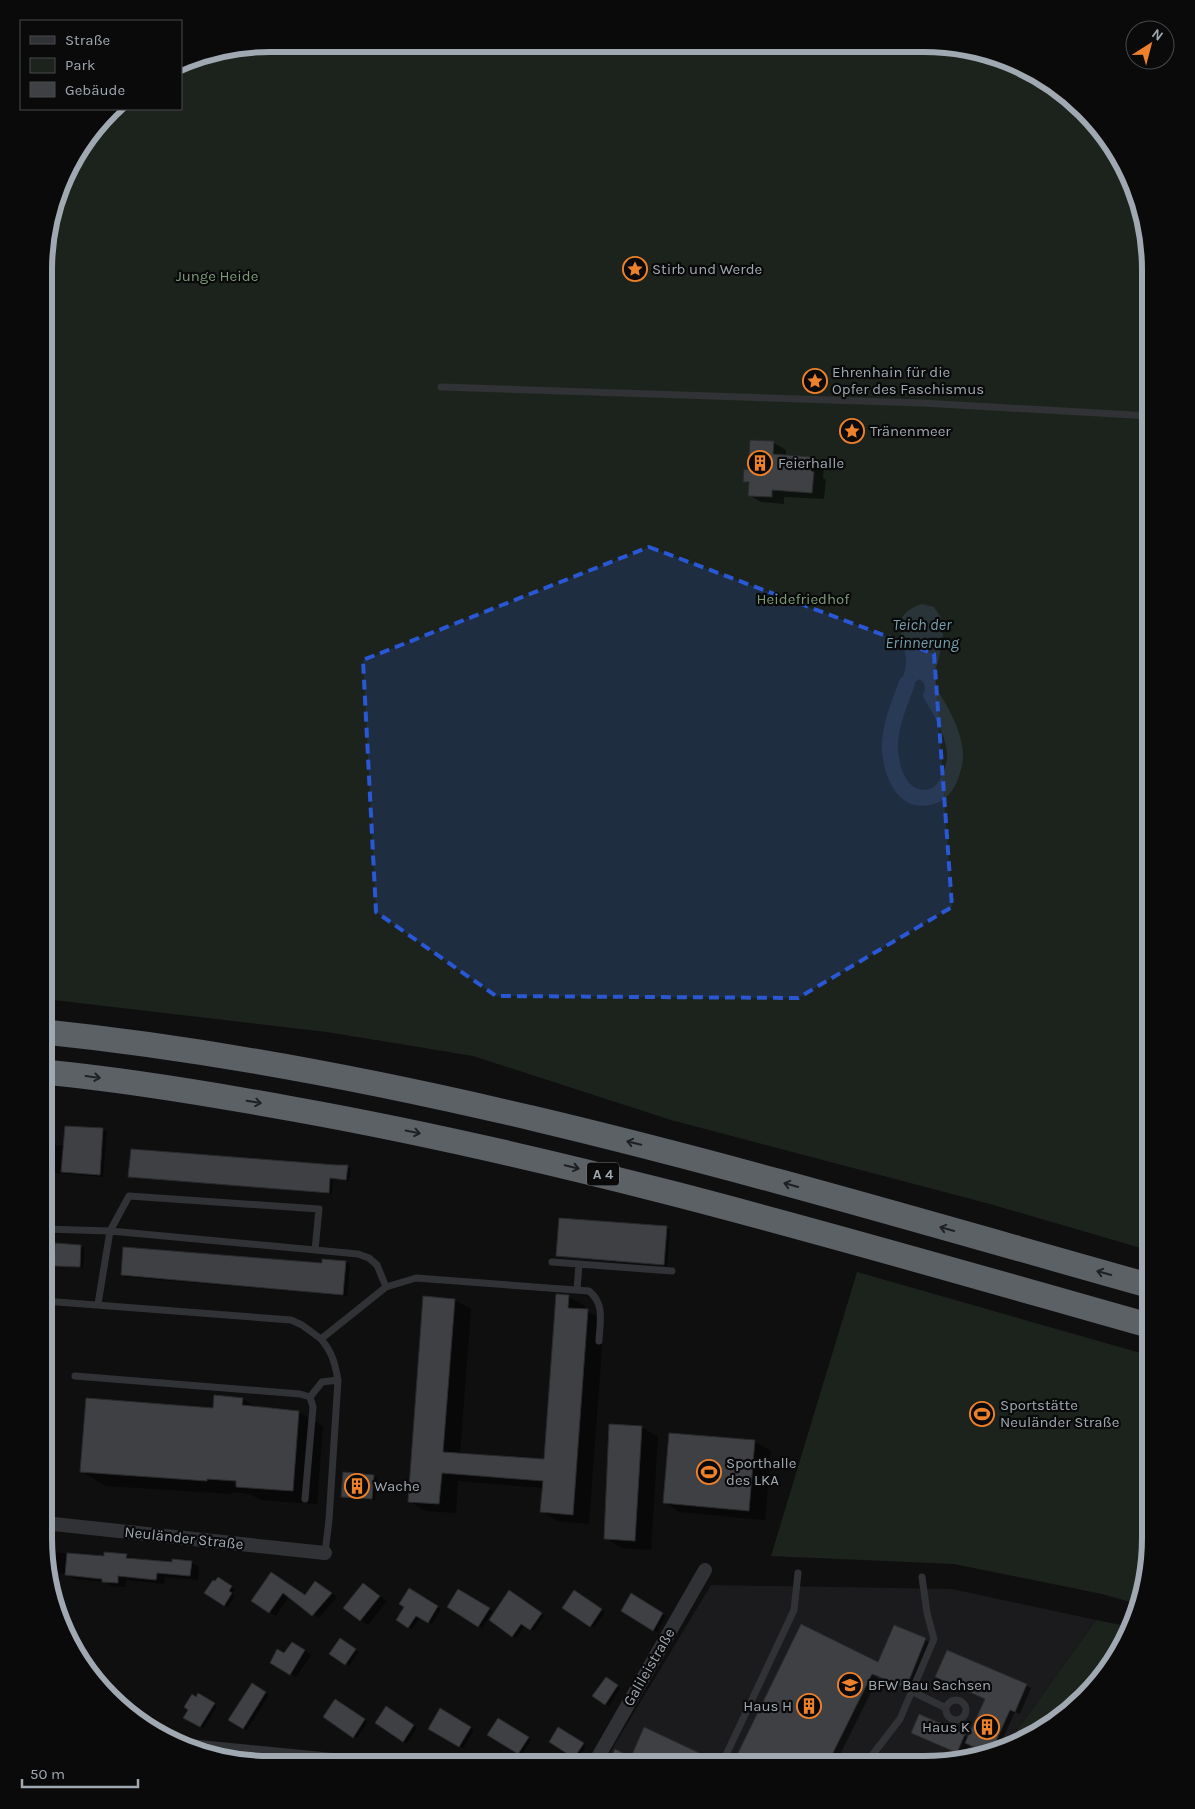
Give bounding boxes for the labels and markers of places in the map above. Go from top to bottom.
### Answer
place icon: Stirb und Werde [622,256,648,282]
place label: Stirb und Werde [652,260,762,278]
place label: Ehrenhain für die Opfer des Faschismus [832,363,984,398]
place icon: Ehrenhain für die Opfer des Faschismus [802,368,828,394]
place icon: Tränenmeer [839,418,865,444]
place label: Tränenmeer [870,422,951,440]
building icon: Feierhalle [747,450,773,476]
place label: Feierhalle [778,454,844,472]
place label: Sportstätte Neuländer Straße [1000,1396,1119,1431]
sports icon: Sportstätte Neuländer Straße [969,1401,995,1427]
place label: Sporthalle des LKA [726,1454,797,1489]
sports icon: Sporthalle des LKA [696,1459,722,1485]
building icon: Wache [344,1473,370,1499]
place label: Wache [374,1477,420,1495]
school or university icon: BFW Bau Sachsen [837,1672,863,1698]
place label: BFW Bau Sachsen [868,1676,991,1694]
building icon: Haus H [796,1693,822,1719]
place label: Haus H [743,1697,792,1715]
building icon: Haus K [974,1714,1000,1740]
place label: Haus K [922,1718,970,1736]

